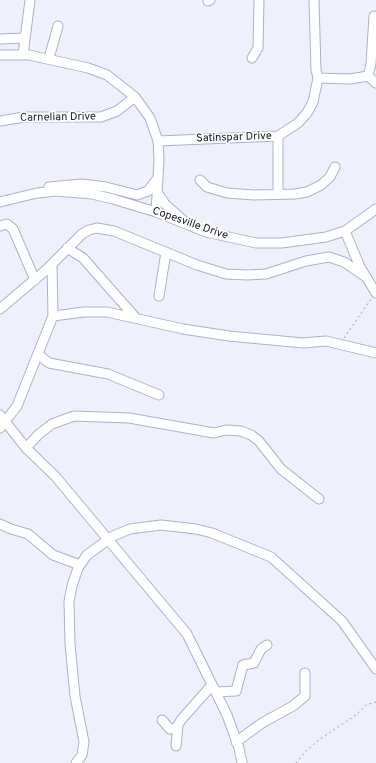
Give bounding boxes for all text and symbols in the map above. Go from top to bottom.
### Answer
street label: Carnelian Drive [20,111,96,125]
street label: Satinspar Drive [196,130,272,146]
street label: Copesville Drive [150,205,230,243]

